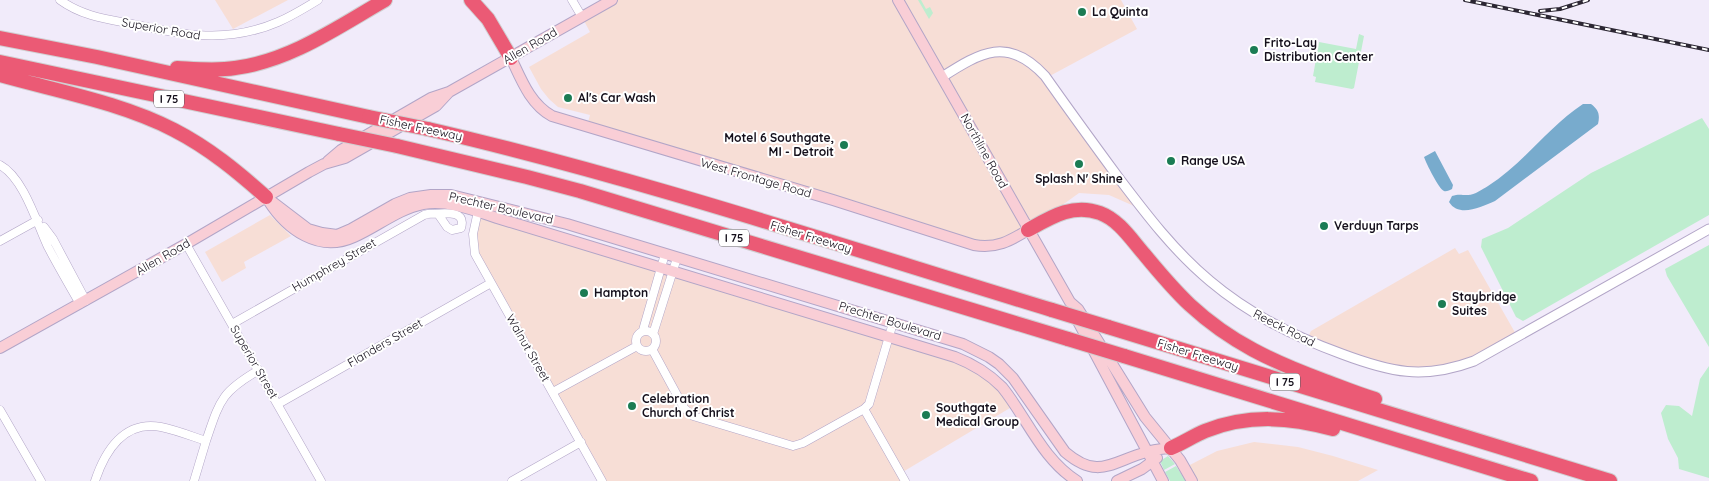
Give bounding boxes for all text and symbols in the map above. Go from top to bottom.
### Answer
place label: La Quinta [1092,4,1148,19]
marker: La Quinta [1076,6,1088,18]
street label: Superior Road [121,14,202,43]
street label: Allen Road [500,24,559,67]
place label: Frito-Lay Distribution Center [1264,35,1373,64]
marker: Frito-Lay Distribution Center [1248,44,1260,56]
road number: I 75 [154,90,184,108]
place label: Al's Car Wash [578,90,656,105]
marker: Al's Car Wash [562,92,574,104]
street label: Fisher Freeway [378,111,464,144]
street label: Northline Road [958,111,1011,191]
place label: Motel 6 Southgate, MI - Detroit [724,130,834,159]
marker: Motel 6 Southgate, MI - Detroit [838,139,850,151]
place label: Range USA [1181,153,1245,168]
street label: West Frontage Road [699,154,813,201]
marker: Range USA [1165,155,1177,167]
marker: Splash N' Shine [1073,158,1085,170]
place label: Splash N' Shine [1035,171,1123,186]
street label: Prechter Boulevard [448,188,555,227]
street label: Fisher Freeway [769,217,854,256]
place label: Verduyn Tarps [1334,218,1419,233]
marker: Verduyn Tarps [1318,220,1330,232]
road number: I 75 [719,230,749,247]
street label: Humphrey Street [289,234,378,295]
street label: Allen Road [133,235,192,278]
place label: Hampton [594,285,648,300]
marker: Hampton [578,287,590,299]
place label: Staybridge Suites [1452,289,1516,318]
street label: Prechter Boulevard [837,298,943,343]
marker: Staybridge Suites [1436,298,1448,310]
street label: Reeck Road [1251,306,1318,349]
street label: Walnut Street [503,311,554,384]
street label: Flanders Street [345,315,425,370]
street label: Superior Street [227,322,282,401]
street label: Fisher Freeway [1156,335,1241,374]
road number: I 75 [1270,374,1300,391]
place label: Celebration Church of Christ [642,391,735,420]
marker: Celebration Church of Christ [626,400,638,412]
place label: Southgate Medical Group [936,400,1019,429]
marker: Southgate Medical Group [920,409,932,421]

